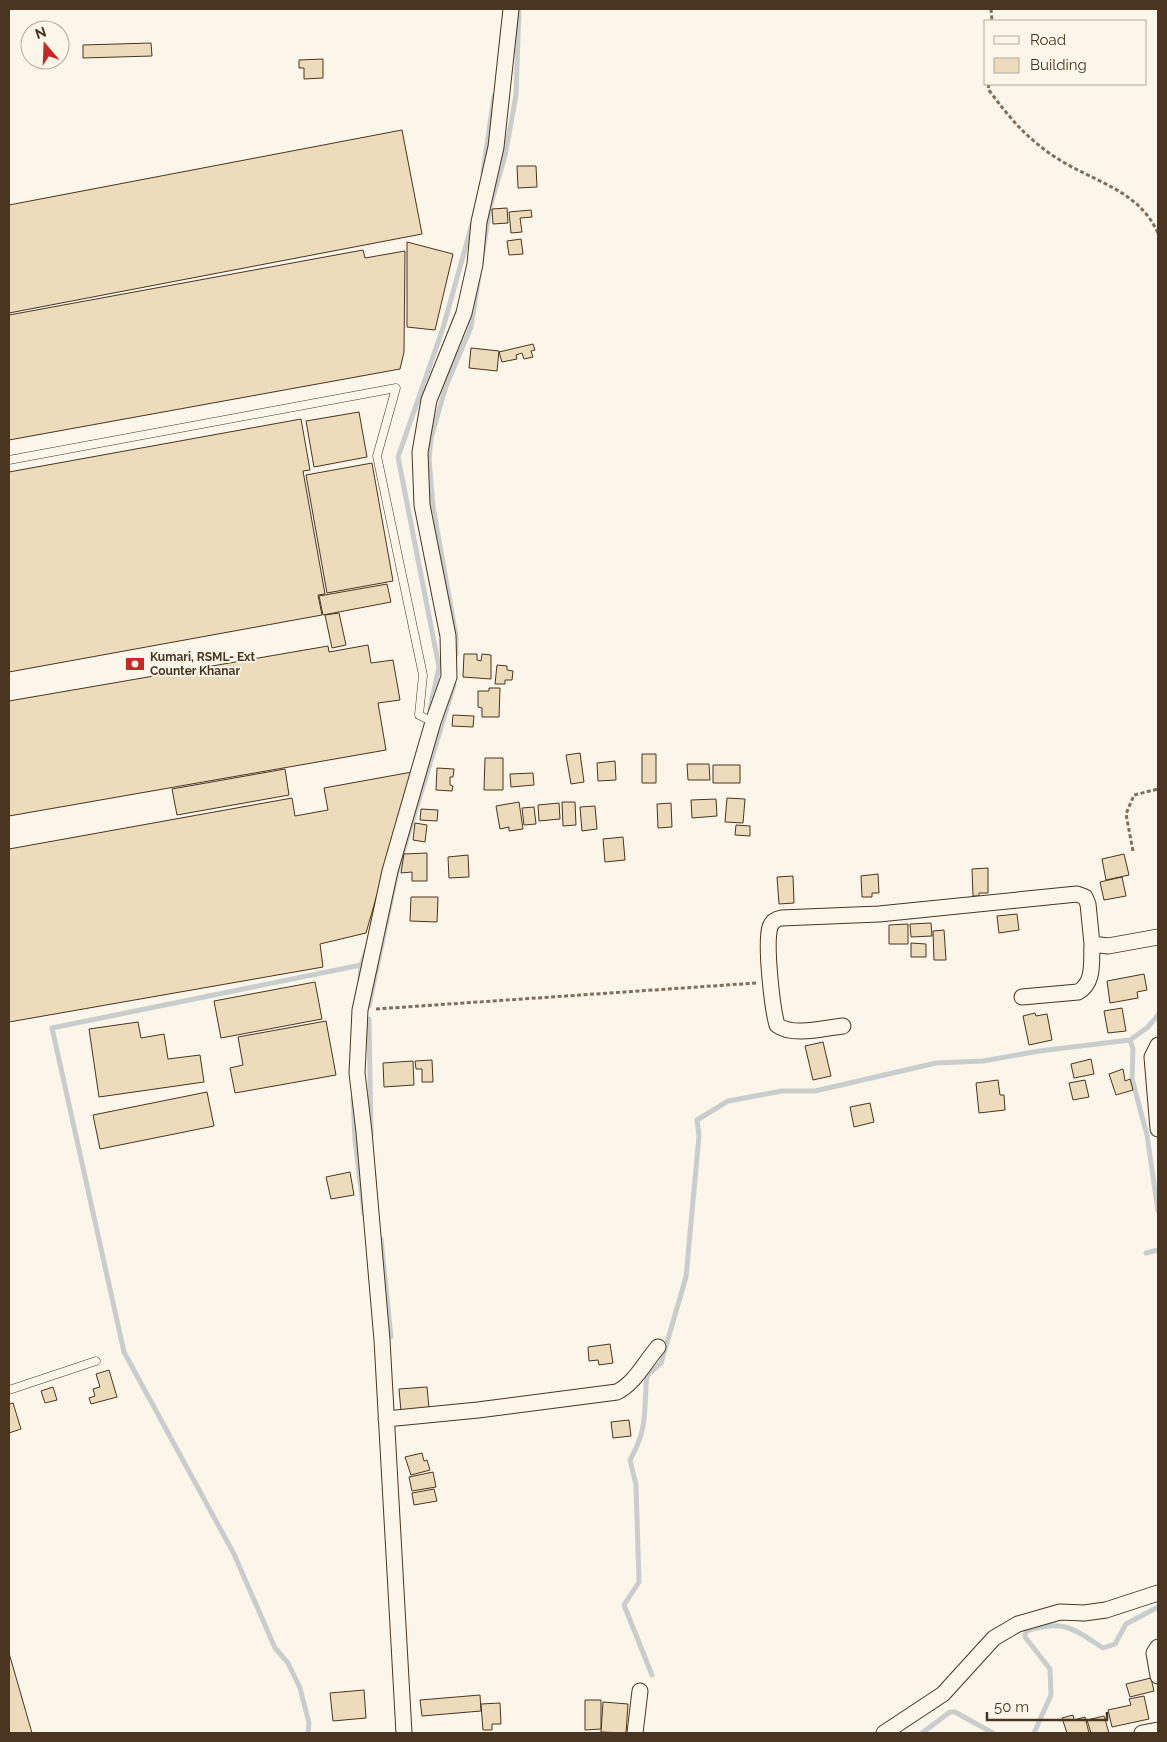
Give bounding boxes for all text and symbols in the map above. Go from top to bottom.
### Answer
north arrow [20,20,70,70]
legend [984,20,1147,85]
text: N [33,23,48,42]
text: Road [1030,31,1066,49]
text: Building [1030,56,1087,74]
place label: Kumari, RSML- Ext Counter Khanar [150,650,255,678]
bank icon: Kumari, RSML- Ext Counter Khanar [124,653,146,675]
scale bar [987,1690,1107,1722]
text: 50 m [994,1698,1029,1716]

